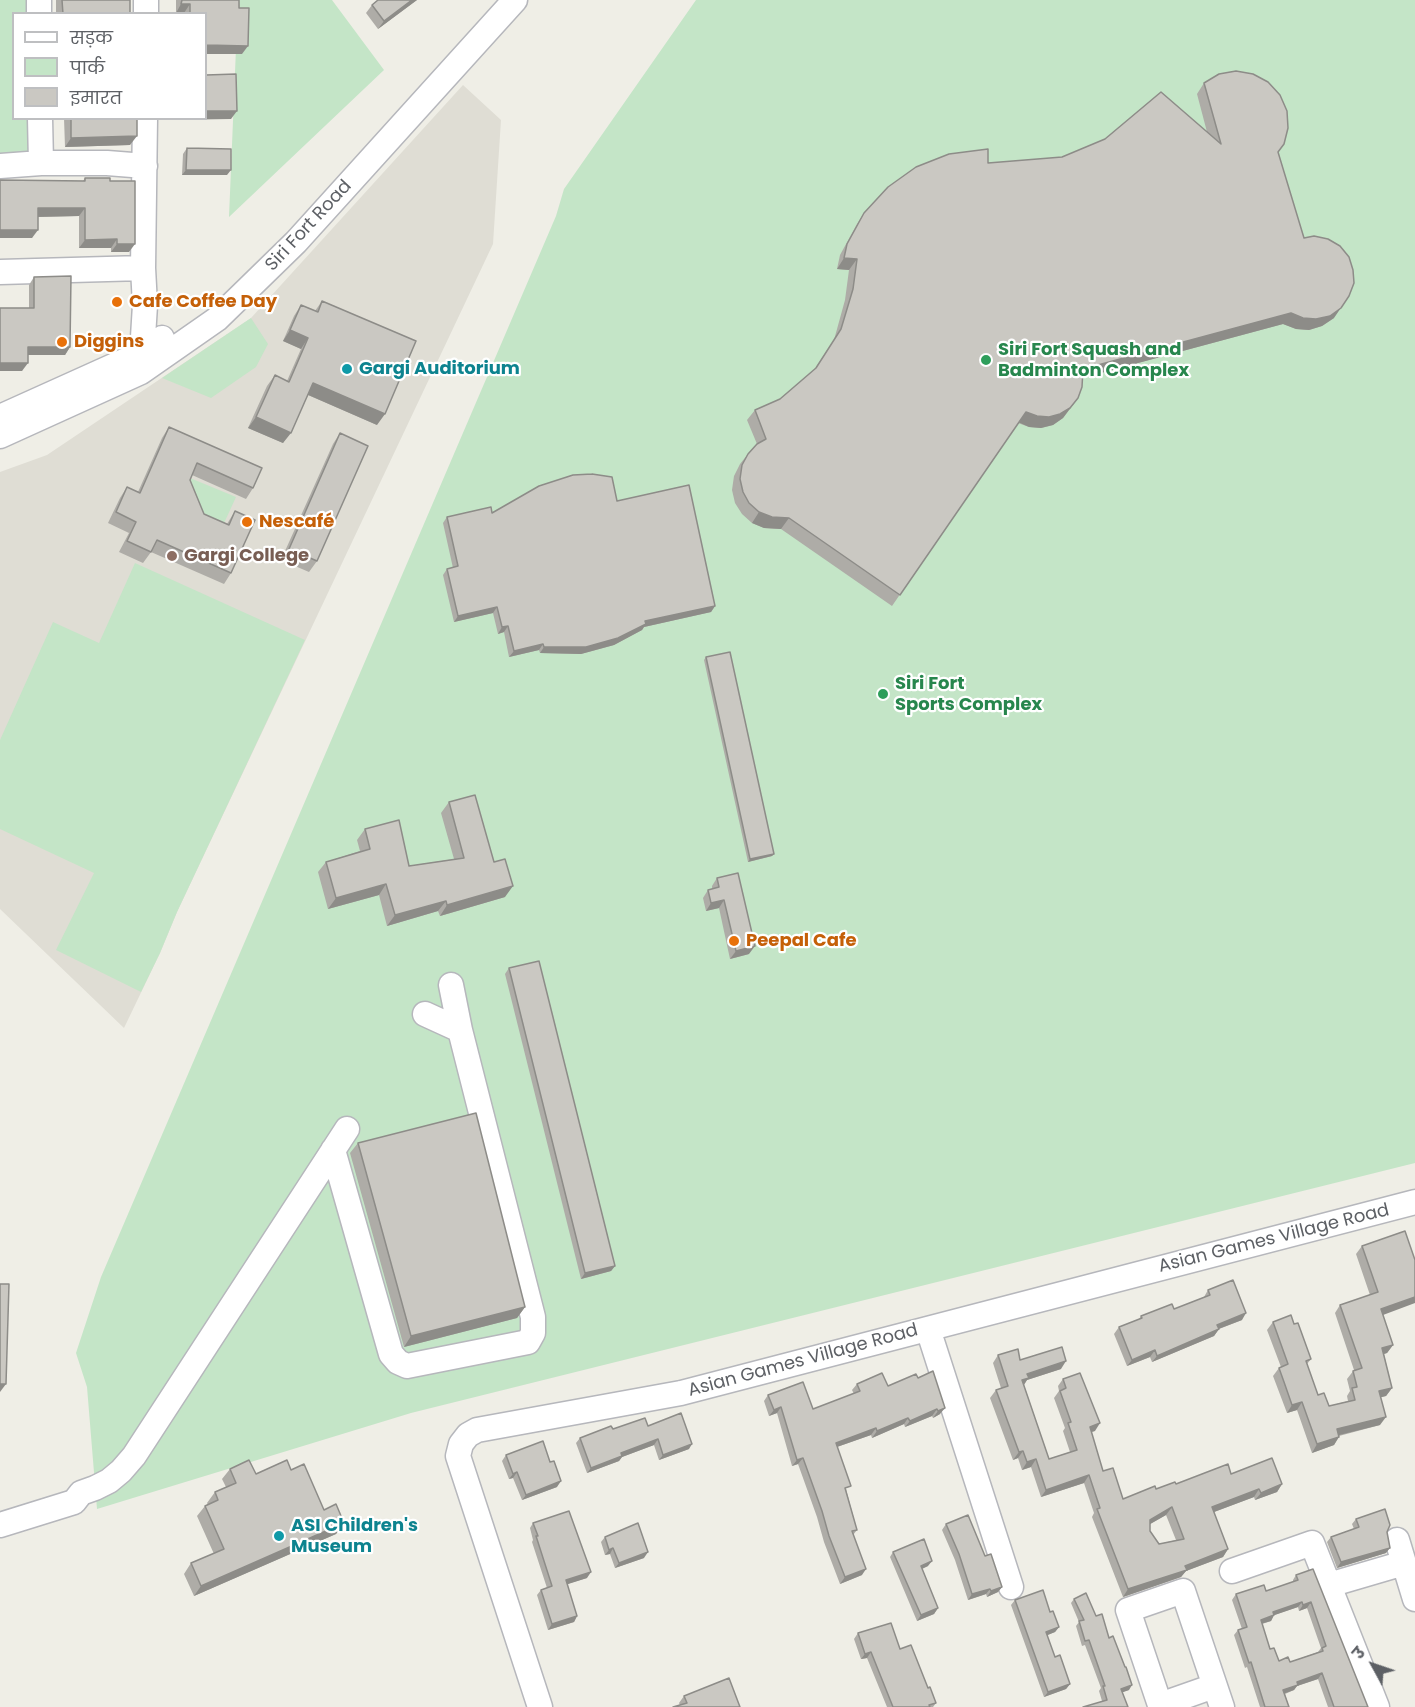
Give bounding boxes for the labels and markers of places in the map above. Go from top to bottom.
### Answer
place label: Cafe Coffee Day [129,291,277,313]
marker: Cafe Coffee Day [110,295,124,309]
place label: Diggins [74,331,144,353]
marker: Diggins [55,335,69,349]
place label: Siri Fort Squash and Badminton Complex [998,339,1189,382]
marker: Siri Fort Squash and Badminton Complex [979,353,993,367]
place label: Gargi Auditorium [359,358,520,380]
marker: Gargi Auditorium [340,362,354,376]
place label: Nescafé [259,511,334,533]
marker: Nescafé [240,515,254,529]
place label: Gargi College [184,545,309,567]
marker: Gargi College [165,549,179,563]
place label: Siri Fort Sports Complex [895,673,1042,716]
marker: Siri Fort Sports Complex [876,687,890,701]
place label: Peepal Cafe [746,930,856,952]
marker: Peepal Cafe [727,934,741,948]
place label: ASI Children's Museum [291,1515,418,1558]
marker: ASI Children's Museum [272,1529,286,1543]

